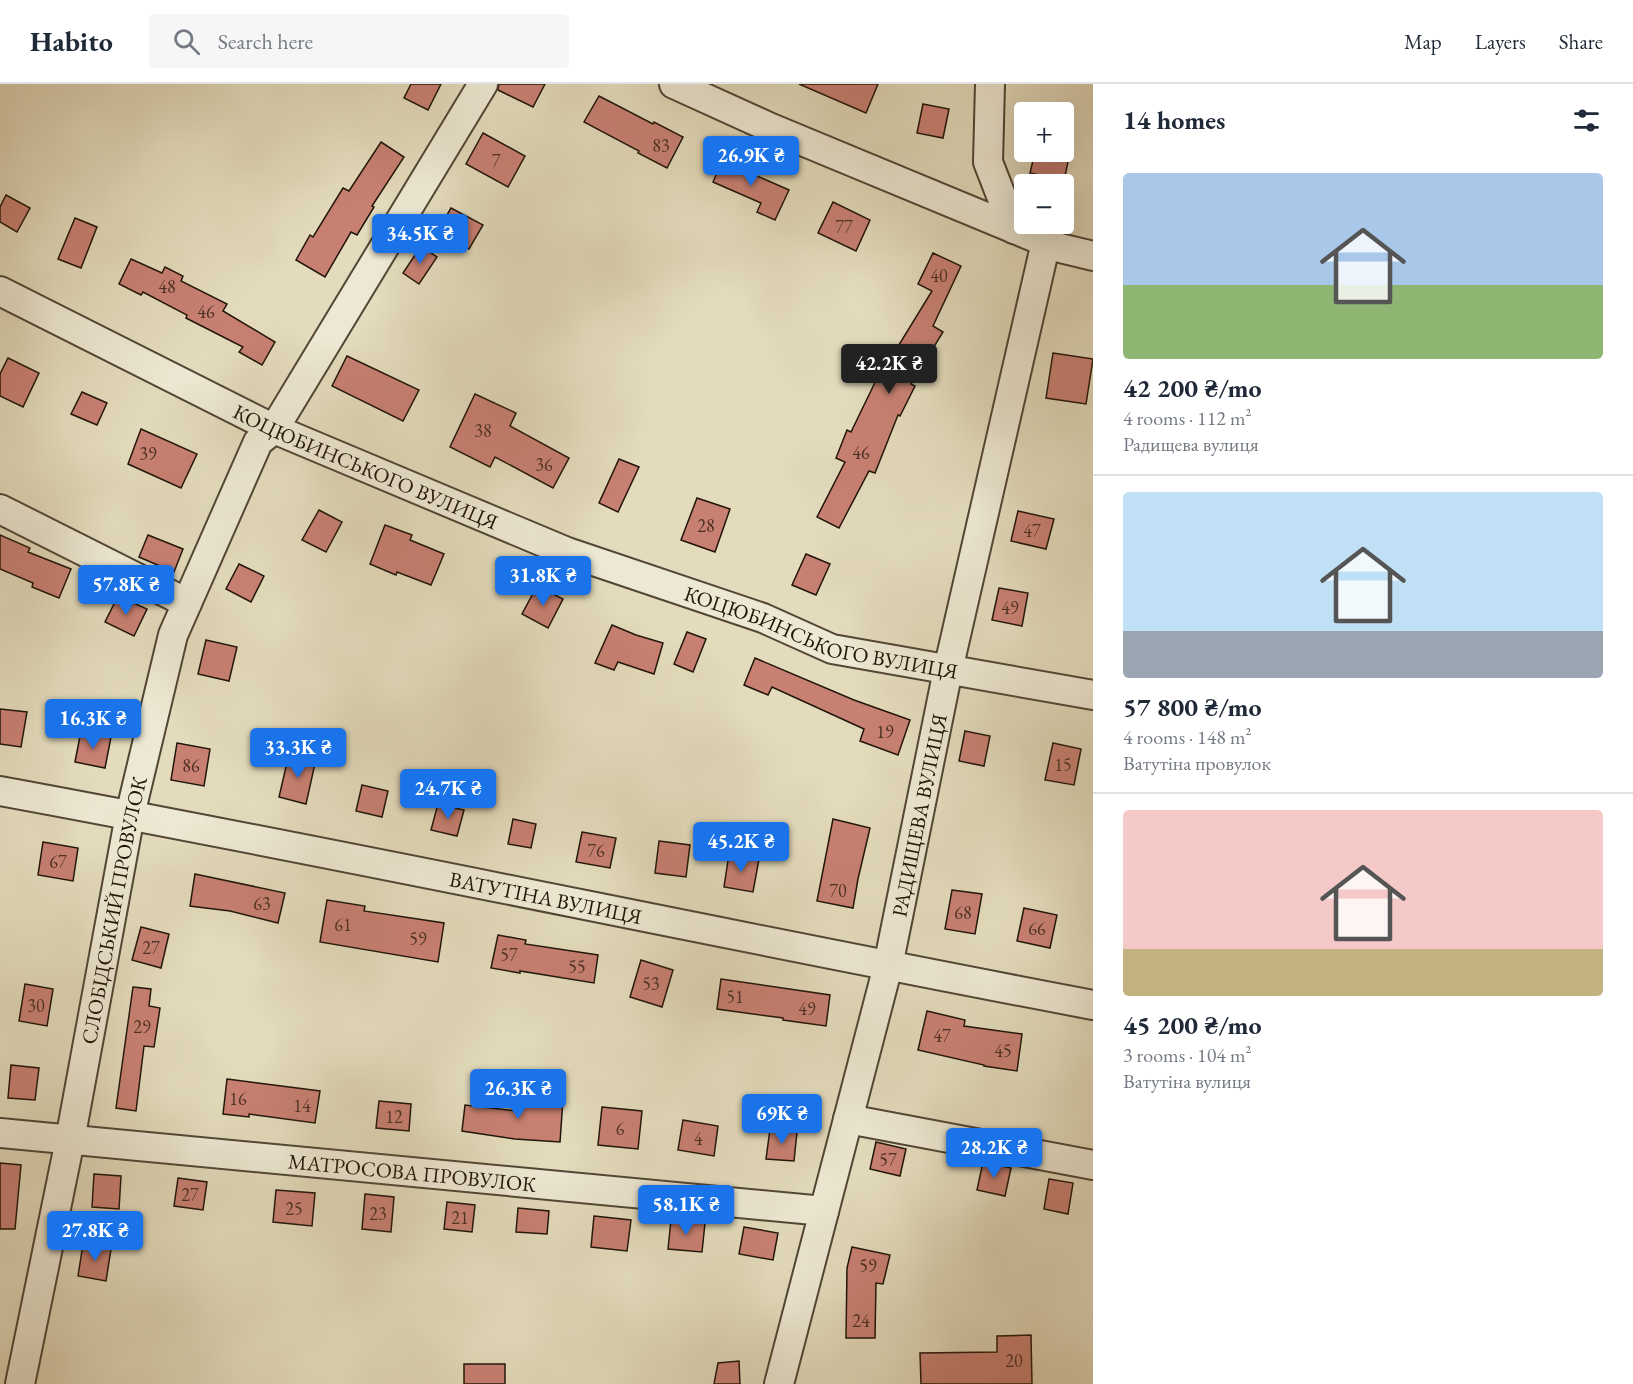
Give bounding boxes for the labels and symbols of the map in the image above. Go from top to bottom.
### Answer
house number: 83 [652,134,670,157]
pin: 26.9K ₴ [696,136,806,187]
house number: 7 [492,149,501,172]
pin: 34.5K ₴ [365,214,475,265]
house number: 77 [835,215,853,238]
house number: 40 [930,264,948,287]
house number: 48 [158,275,176,298]
house number: 46 [197,300,215,323]
pin: 42.2K ₴ [834,344,944,395]
street label: КОЦЮБИНСЬКОГО ВУЛИЦЯ [229,397,502,535]
house number: 38 [474,419,492,442]
house number: 46 [852,441,870,464]
house number: 39 [139,442,157,465]
house number: 36 [535,453,553,476]
house number: 28 [697,514,715,537]
house number: 47 [1023,519,1041,542]
pin: 31.8K ₴ [488,556,598,607]
pin: 57.8K ₴ [71,565,181,616]
street label: КОЦЮБИНСЬКОГО ВУЛИЦЯ [681,579,960,684]
house number: 49 [1001,596,1019,619]
pin: 16.3K ₴ [38,699,148,750]
street label: РАДИЩЕВА ВУЛИЦЯ [885,711,952,919]
house number: 19 [876,720,894,743]
pin: 33.3K ₴ [243,728,353,779]
house number: 15 [1054,753,1072,776]
house number: 86 [182,754,200,777]
pin: 24.7K ₴ [393,769,503,820]
street label: СЛОБІДСЬКИЙ ПРОВУЛОК [74,773,152,1046]
pin: 45.2K ₴ [686,822,796,873]
house number: 76 [587,839,605,862]
house number: 67 [49,850,67,873]
street label: ВАТУТІНА ВУЛИЦЯ [447,865,644,930]
house number: 70 [829,879,847,902]
house number: 63 [253,892,271,915]
house number: 68 [954,901,972,924]
house number: 61 [334,913,352,936]
house number: 66 [1028,917,1046,940]
house number: 59 [409,927,427,950]
house number: 27 [142,936,160,959]
house number: 57 [500,943,518,966]
house number: 55 [568,955,586,978]
house number: 53 [642,972,660,995]
house number: 51 [726,985,744,1008]
house number: 30 [27,994,45,1017]
house number: 49 [798,997,816,1020]
house number: 29 [133,1015,151,1038]
house number: 47 [933,1024,951,1047]
house number: 45 [994,1039,1012,1062]
pin: 26.3K ₴ [463,1069,573,1120]
house number: 16 [229,1087,247,1110]
house number: 14 [293,1094,311,1117]
pin: 69K ₴ [740,1094,824,1145]
house number: 12 [385,1105,403,1128]
house number: 6 [616,1117,625,1140]
house number: 4 [694,1127,703,1150]
pin: 28.2K ₴ [939,1128,1049,1179]
street label: МАТРОСОВА ПРОВУЛОК [287,1147,537,1197]
house number: 57 [879,1148,897,1171]
house number: 27 [181,1183,199,1206]
pin: 58.1K ₴ [631,1185,741,1236]
house number: 25 [285,1197,303,1220]
house number: 23 [369,1202,387,1225]
house number: 21 [451,1206,469,1229]
pin: 27.8K ₴ [40,1211,150,1262]
house number: 59 [859,1254,877,1277]
house number: 24 [852,1309,870,1332]
house number: 20 [1005,1349,1023,1372]

